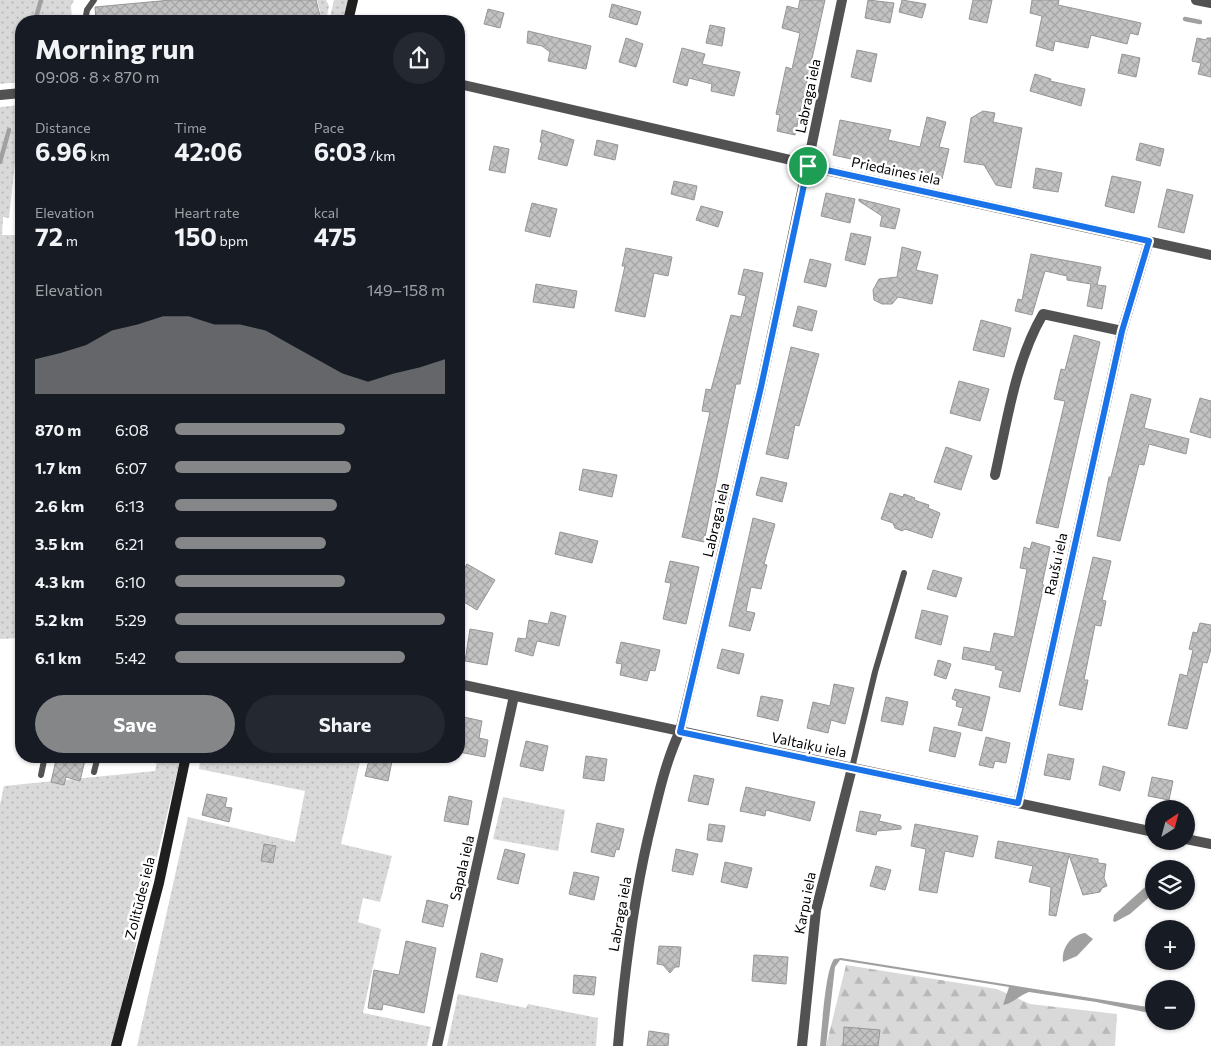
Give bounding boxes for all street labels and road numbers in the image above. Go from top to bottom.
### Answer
street label: Labraga iela [791,57,824,135]
street label: Priedaines iela [850,153,942,188]
street label: Labraga iela [699,481,732,559]
street label: Raušu iela [1041,531,1070,597]
street label: Valtaiķu iela [770,728,848,762]
street label: Sapala iela [446,834,477,902]
street label: Zolitūdes iela [121,855,158,941]
street label: Karpu iela [790,870,819,935]
street label: Labraga iela [605,875,634,953]

